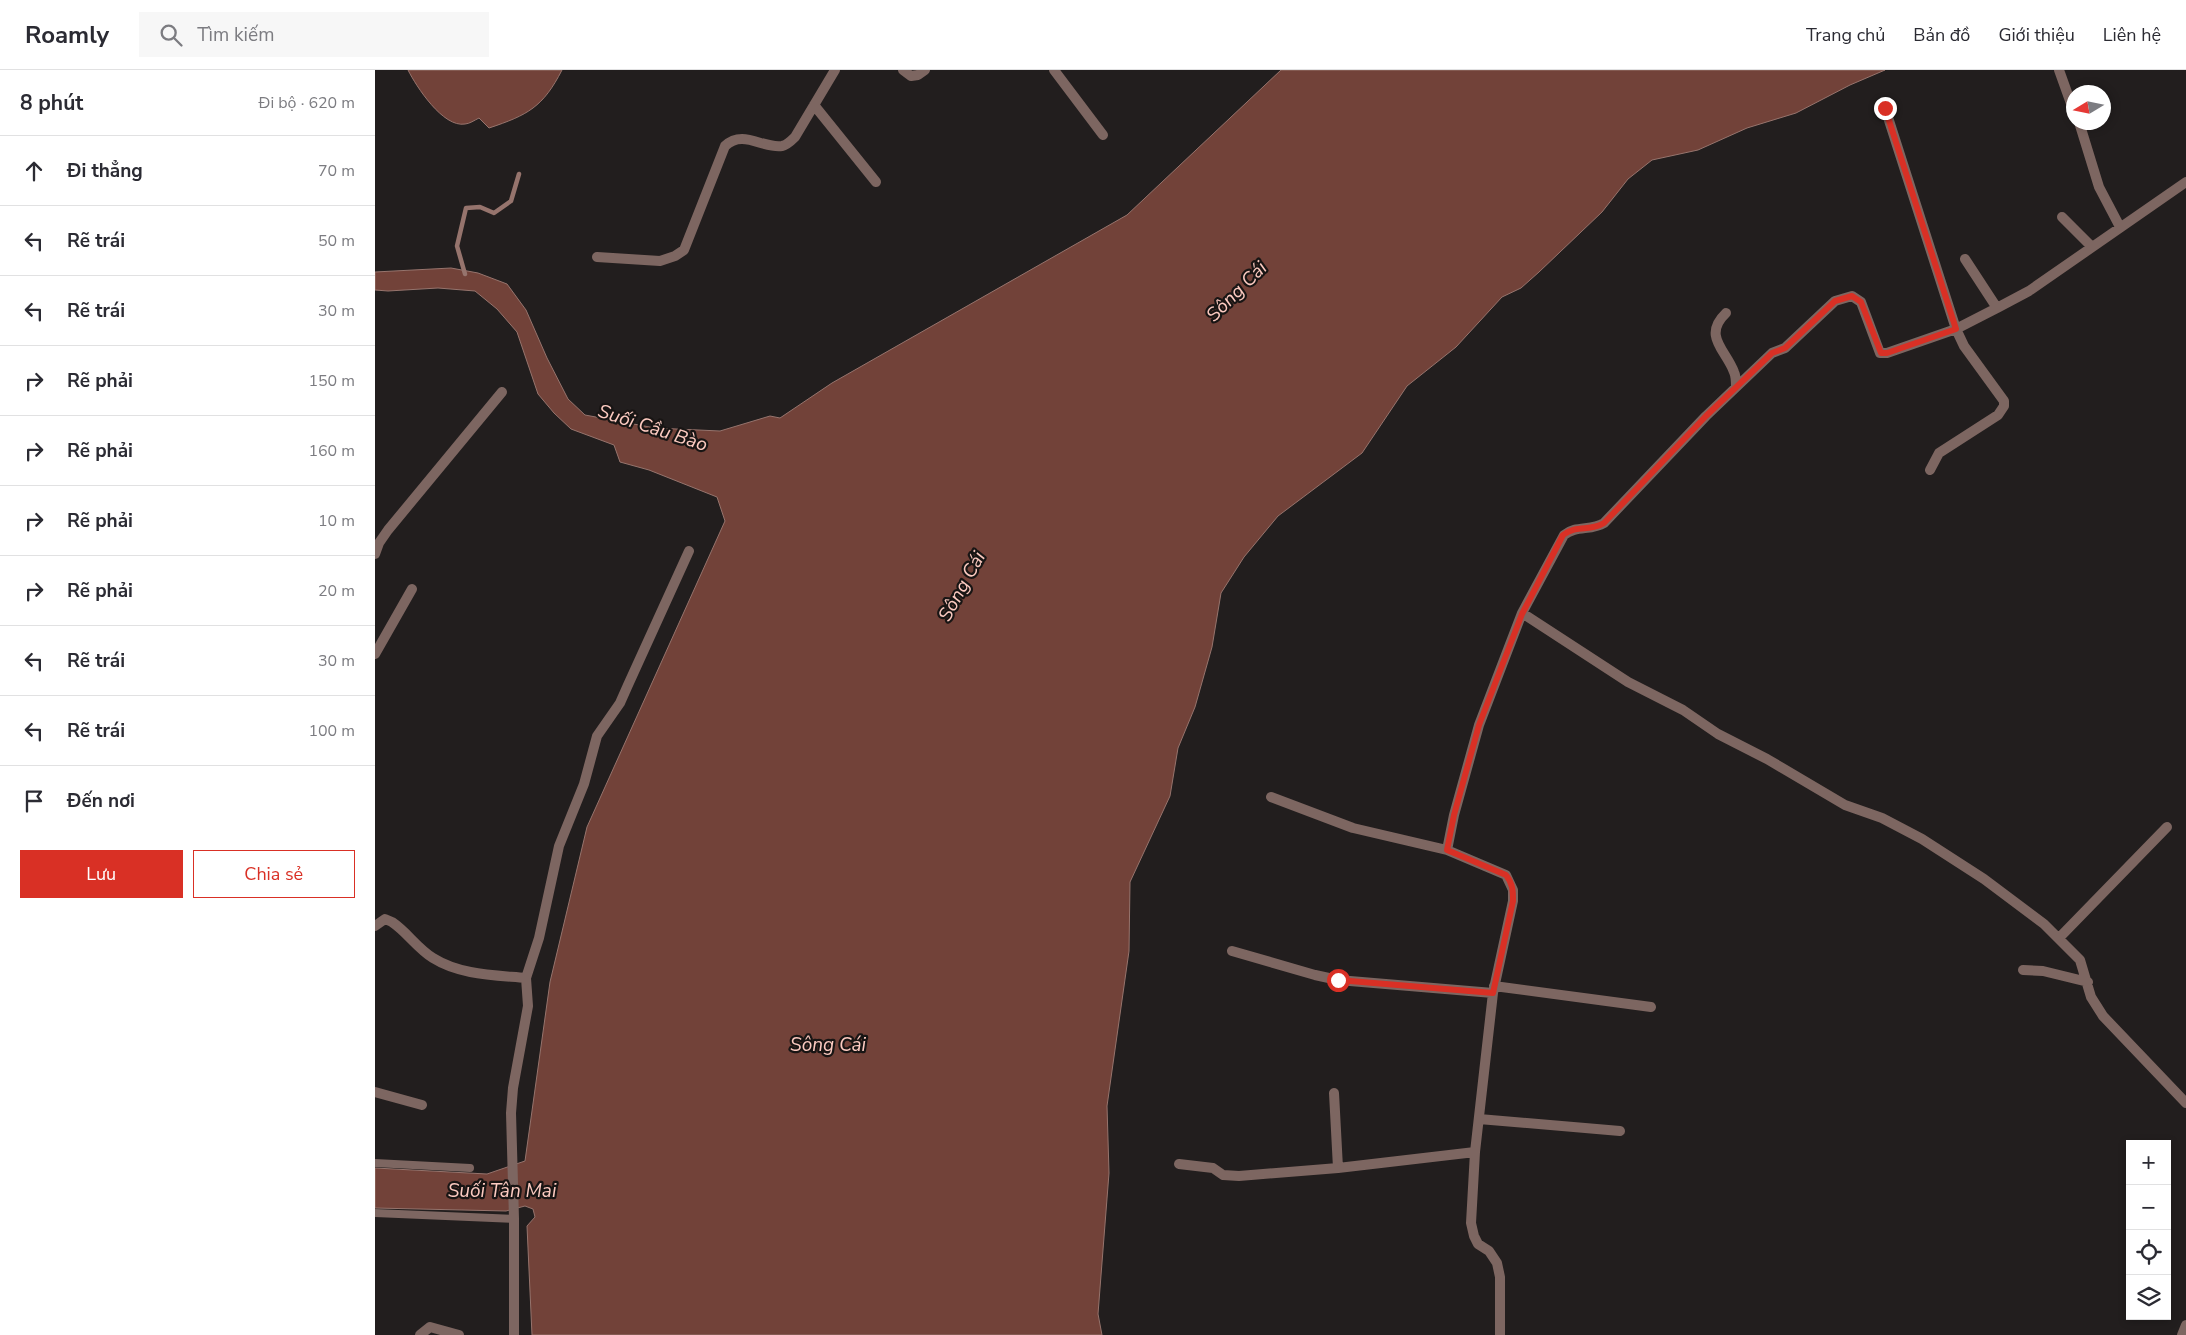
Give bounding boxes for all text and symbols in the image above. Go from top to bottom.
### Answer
search box [139,12,489,57]
text: Roamly [25,19,109,51]
icon: search [157,21,185,49]
text: Tìm kiếm [197,22,274,48]
text: Trang chủ [1806,23,1885,47]
text: Bản đồ [1913,23,1970,47]
text: Giới thiệu [1998,23,2075,47]
text: Liên hệ [2103,23,2161,47]
north arrow [2066,85,2111,130]
text: 8 phút [20,89,83,117]
text: Đi bộ · 620 m [259,92,355,114]
route end [1874,97,1897,120]
icon: ahead [20,157,48,185]
text: Đi thẳng [67,158,143,184]
text: 70 m [318,160,355,182]
icon: left [20,227,48,255]
text: Rẽ trái [67,228,125,254]
text: 50 m [318,230,355,252]
water label: Sông Cái [1201,255,1273,328]
icon: left [20,297,48,325]
text: Rẽ trái [67,298,125,324]
text: 30 m [318,300,355,322]
icon: right [20,367,48,395]
text: Rẽ phải [67,368,133,394]
text: 150 m [308,370,355,392]
water label: Suối Cầu Bào [595,398,711,458]
icon: right [20,437,48,465]
text: Rẽ phải [67,438,133,464]
text: 160 m [308,440,355,462]
icon: right [20,507,48,535]
text: Rẽ phải [67,508,133,534]
text: 10 m [318,510,355,532]
water label: Sông Cái [932,546,992,626]
icon: right [20,577,48,605]
text: Rẽ phải [67,578,133,604]
text: 20 m [318,580,355,602]
icon: left [20,647,48,675]
text: Rẽ trái [67,648,125,674]
text: 30 m [318,650,355,672]
icon: left [20,717,48,745]
text: Rẽ trái [67,718,125,744]
text: 100 m [308,720,355,742]
icon: arrive [20,787,48,815]
text: Đến nơi [67,788,135,814]
button: Lưu [20,850,183,898]
button: Chia sẻ [193,850,355,898]
route start [1327,969,1350,992]
water label: Sông Cái [790,1032,867,1058]
map controls [2126,1140,2171,1320]
button: + [2126,1140,2171,1185]
water label: Suối Tân Mai [448,1178,557,1204]
button: − [2126,1185,2171,1230]
button: locate [2126,1230,2171,1275]
button: layers [2126,1275,2171,1320]

